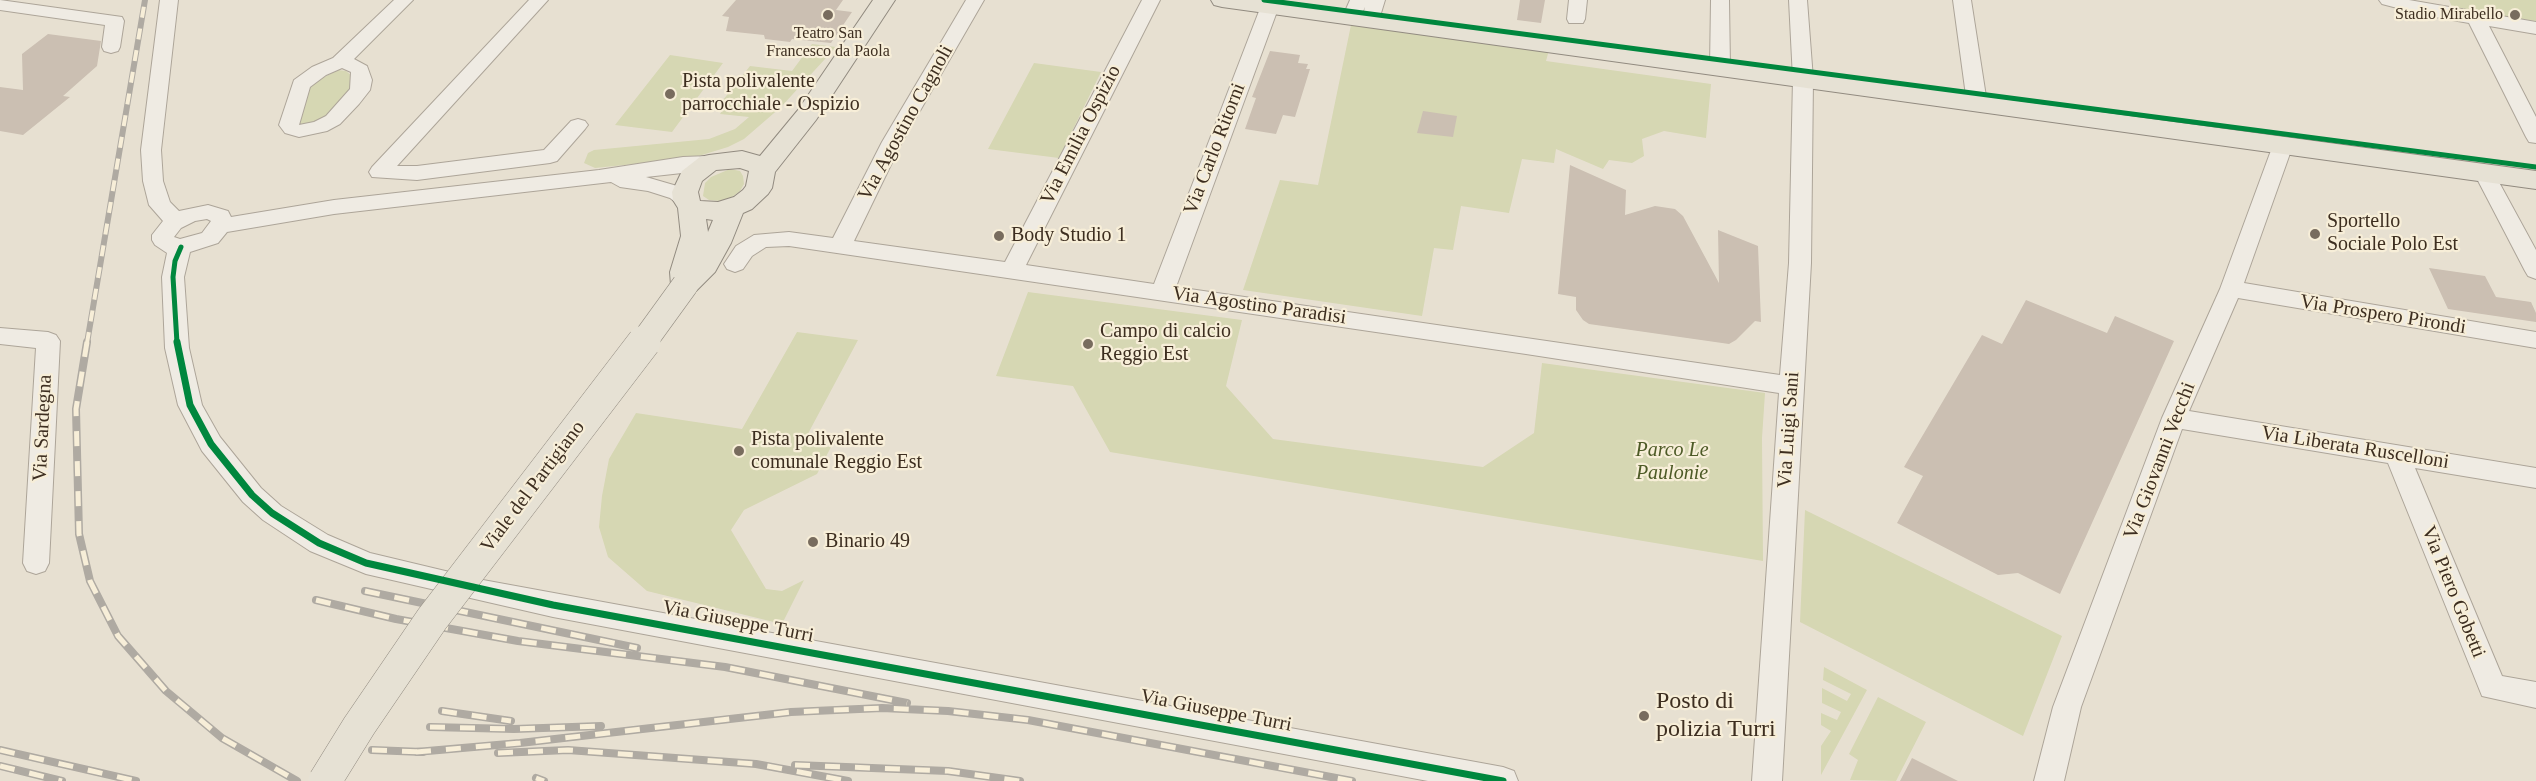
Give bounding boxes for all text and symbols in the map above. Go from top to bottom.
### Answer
place label: Stadio Mirabello [2382,5,2503,25]
marker: Teatro San Francesco da Paola [821,8,835,22]
marker: Stadio Mirabello [2508,8,2522,22]
place label: Teatro San Francesco da Paola [757,24,899,62]
street label: Via Agostino Cagnoli [850,34,962,212]
street label: Via Emilia Ospizio [1033,56,1129,214]
place label: Pista polivalente parrocchiale - Ospizio [682,70,883,117]
street label: Via Carlo Ritorni [1177,75,1253,223]
marker: Pista polivalente parrocchiale - Ospizio [663,87,677,101]
place label: Sportello Sociale Polo Est [2327,210,2474,257]
place label: Body Studio 1 [1011,224,1140,248]
marker: Sportello Sociale Polo Est [2308,227,2322,241]
marker: Body Studio 1 [992,229,1006,243]
street label: Via Agostino Paradisi [1162,281,1356,331]
street label: Via Prospero Pirondi [2287,288,2479,342]
place label: Campo di calcio Reggio Est [1100,320,1249,367]
marker: Campo di calcio Reggio Est [1081,337,1095,351]
street label: Via Sardegna [28,367,58,489]
street label: Via Luigi Sani [1773,368,1805,492]
street label: Via Giovanni Vecchi [2117,373,2203,549]
street label: Viale del Partigiano [469,408,597,566]
street label: Via Liberata Ruscelloni [2250,420,2460,476]
place label: Pista polivalente comunale Reggio Est [751,428,944,475]
park label: Parco Le Paulonie [1631,439,1713,486]
marker: Pista polivalente comunale Reggio Est [732,444,746,458]
street label: Via Piero Gobetti [2413,516,2493,668]
place label: Binario 49 [825,530,919,554]
marker: Binario 49 [806,535,820,549]
street label: Via Giuseppe Turri [653,594,823,650]
street label: Via Giuseppe Turri [1131,683,1301,739]
place label: Posto di polizia Turri [1656,688,1789,744]
marker: Posto di polizia Turri [1637,709,1651,723]

